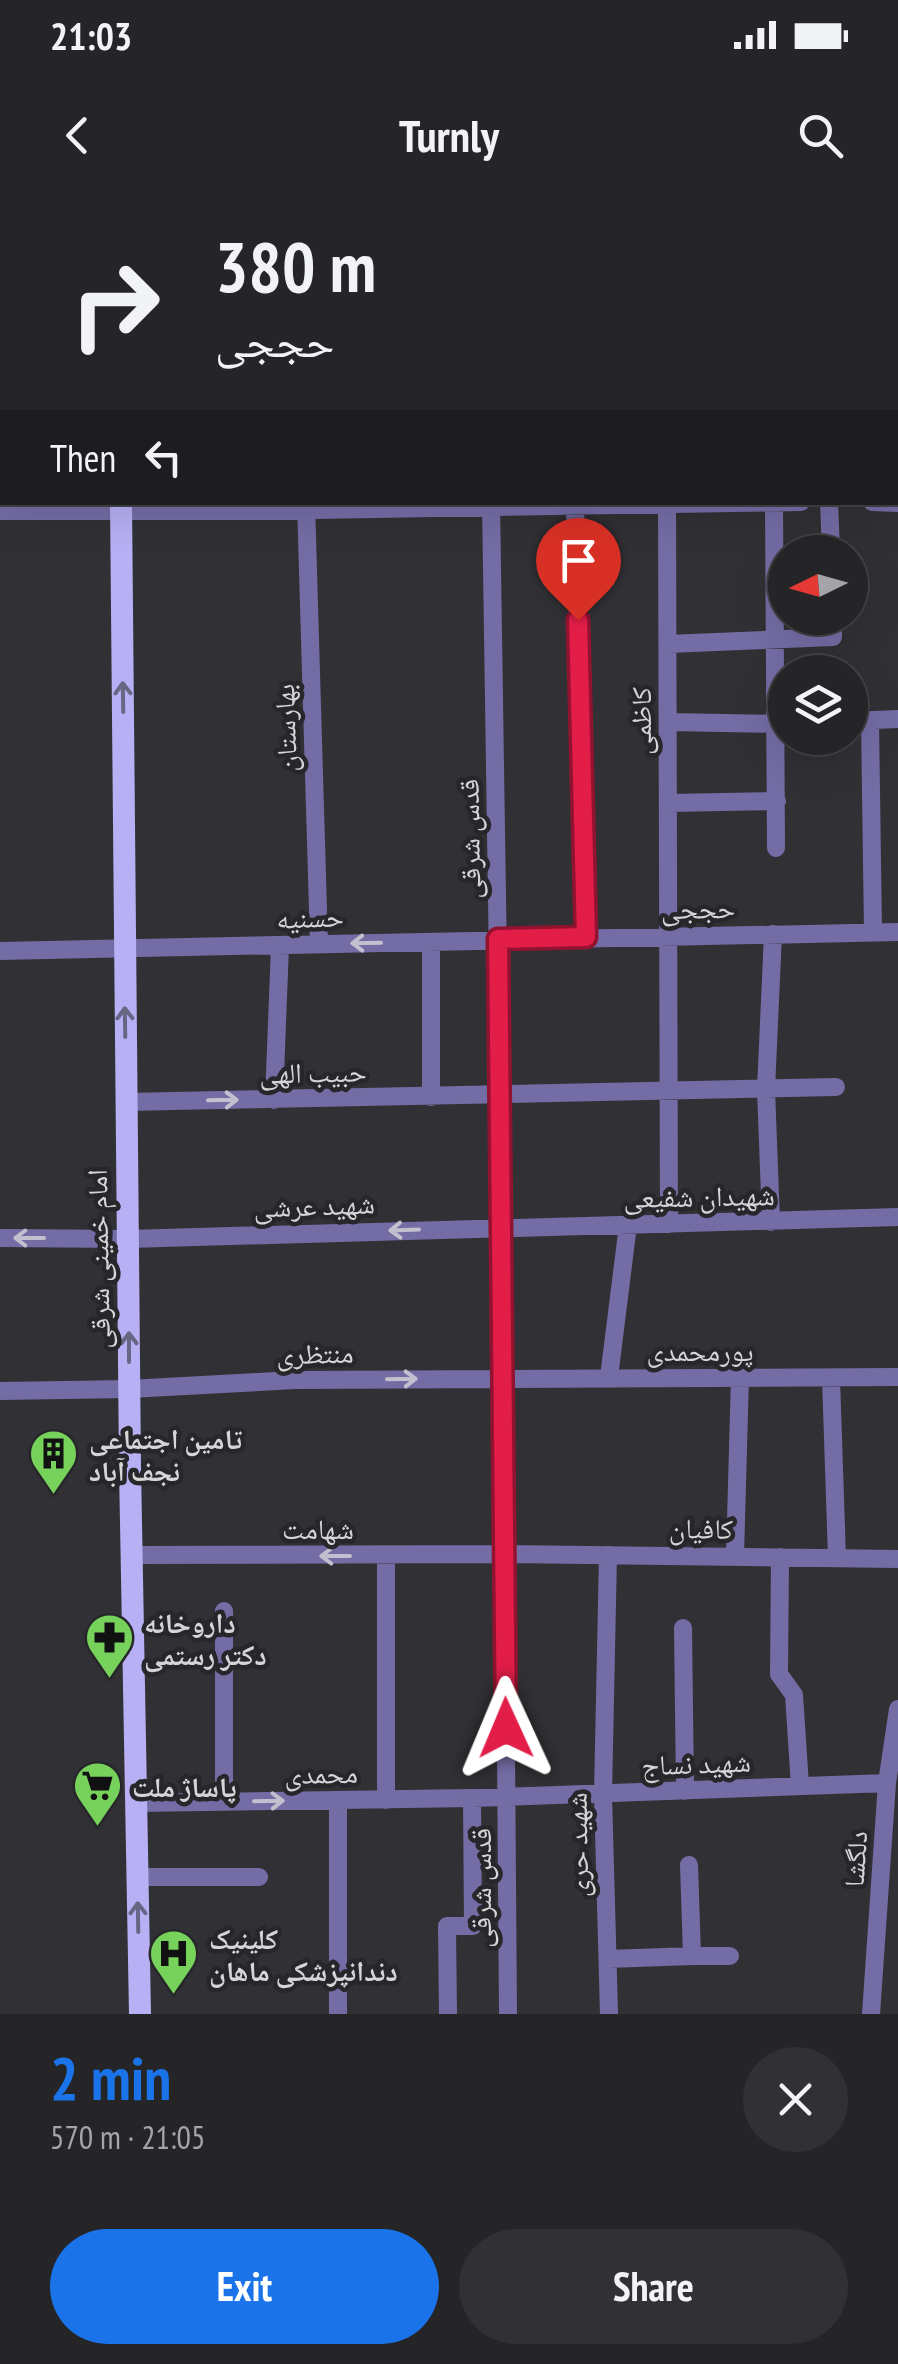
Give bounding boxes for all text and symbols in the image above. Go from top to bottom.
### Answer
text: 21:03 [50,11,132,60]
text: Turnly [399,106,499,164]
icon: back [50,108,105,163]
icon: search [793,108,848,163]
text: 380 m [215,221,376,311]
icon: right [50,240,180,370]
text: حججی [215,311,334,369]
icon: left [136,430,191,485]
text: Then [50,433,116,482]
pin [536,518,621,621]
icon: arrive [551,533,606,588]
north arrow [768,535,868,635]
map controls [768,535,868,755]
button: layers [768,655,868,755]
one-way arrow [113,681,132,713]
street label: بهارستان [265,683,305,773]
street label: کاظمی [622,687,659,755]
street label: قدس شرقی [449,779,489,899]
street label: حججی [661,889,735,927]
street label: حسنیه [276,897,344,937]
one-way arrow [350,934,382,953]
one-way arrow [115,1006,134,1038]
street label: حبیب الهی [259,1053,367,1091]
one-way arrow [207,1091,239,1110]
street label: امام خمینی شرقی [78,1169,119,1349]
street label: شهیدان شفیعی [623,1176,775,1216]
street label: شهید عرشی [253,1184,375,1226]
one-way arrow [389,1221,421,1240]
one-way arrow [14,1229,46,1248]
one-way arrow [120,1331,138,1364]
street label: پورمحمدی [646,1332,754,1369]
street label: منتظری [276,1334,354,1372]
one-way arrow [385,1369,417,1388]
place label: تامین اجتماعی نجف آباد [89,1420,243,1489]
building icon: تامین اجتماعی نجف آباد [28,1428,80,1496]
street label: کافیان [669,1509,734,1547]
street label: شهامت [282,1510,354,1547]
one-way arrow [320,1546,352,1566]
place label: داروخانه دکتر رستمی [144,1604,267,1673]
pharmacy icon: داروخانه دکتر رستمی [83,1612,135,1680]
position arrow [454,1676,558,1780]
street label: شهید نساج [641,1743,751,1783]
street label: محمدی [284,1754,358,1792]
supermarket icon: پاساژ ملت [71,1760,123,1828]
place label: پاساژ ملت [132,1768,237,1805]
one-way arrow [252,1792,284,1811]
street label: شهید حری [558,1792,596,1898]
street label: قدس شرقی [462,1828,499,1948]
street label: دلگشا [835,1830,875,1888]
one-way arrow [128,1901,148,1934]
place label: کلینیک دندانپزشکی ماهان [209,1920,398,1989]
hospital icon: کلینیک دندانپزشکی ماهان [148,1928,200,1996]
text: 2 min [50,2039,171,2117]
button: close [743,2047,848,2152]
text: 570 m · 21:05 [50,2116,205,2158]
button: Exit [50,2229,439,2344]
button: Share [459,2229,848,2344]

